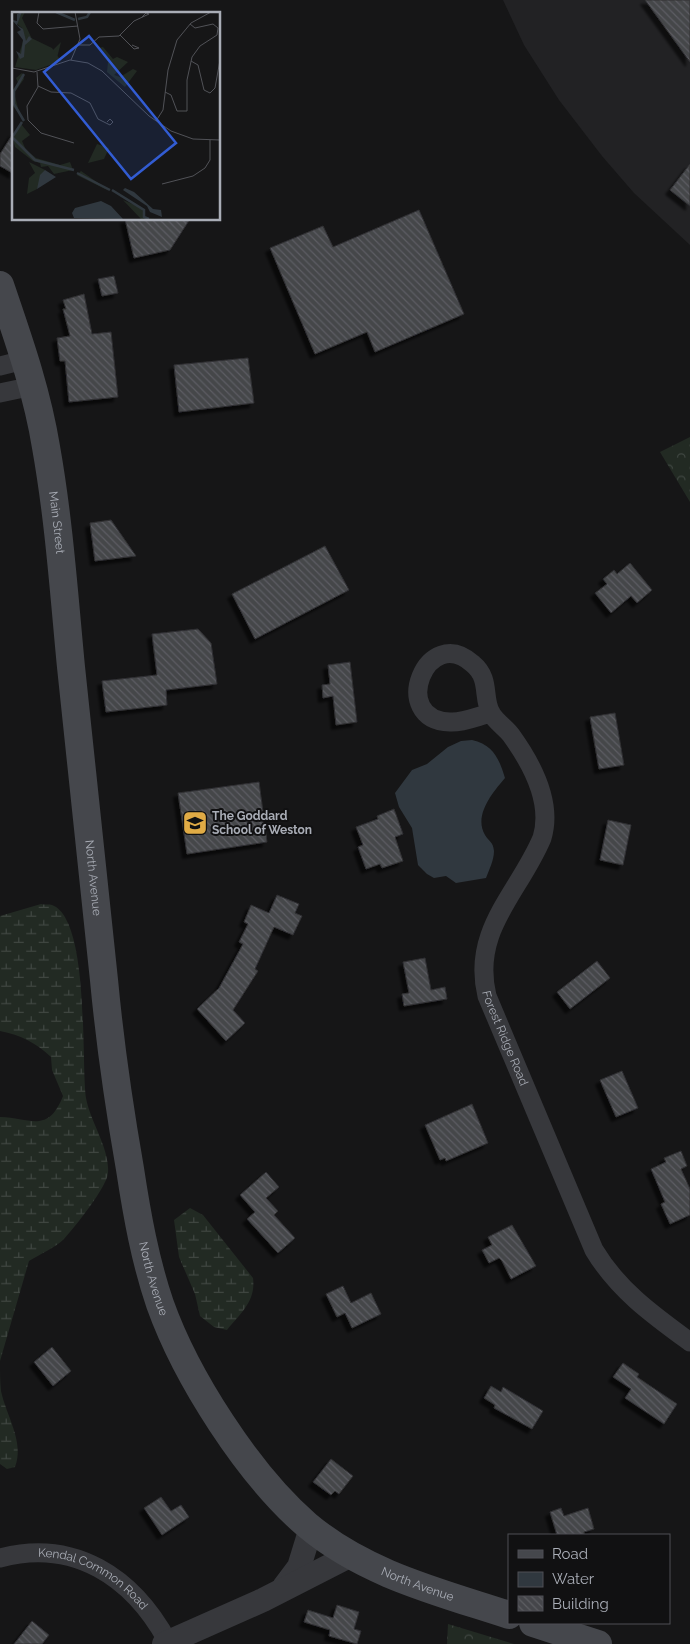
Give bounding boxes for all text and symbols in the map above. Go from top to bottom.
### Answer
inset map [12,12,220,220]
street label: Main Street [46,490,67,555]
place label: The Goddard School of Weston [212,809,312,837]
school or university icon: The Goddard School of Weston [182,810,208,836]
street label: North Avenue [82,839,104,917]
street label: Forest Ridge Road [479,989,531,1088]
street label: North Avenue [136,1240,171,1318]
legend [508,1534,670,1624]
text: Road [552,1545,588,1563]
street label: Kendal Common Road [38,1546,151,1612]
street label: North Avenue [379,1564,456,1604]
text: Water [552,1570,595,1588]
text: Building [552,1595,609,1613]

